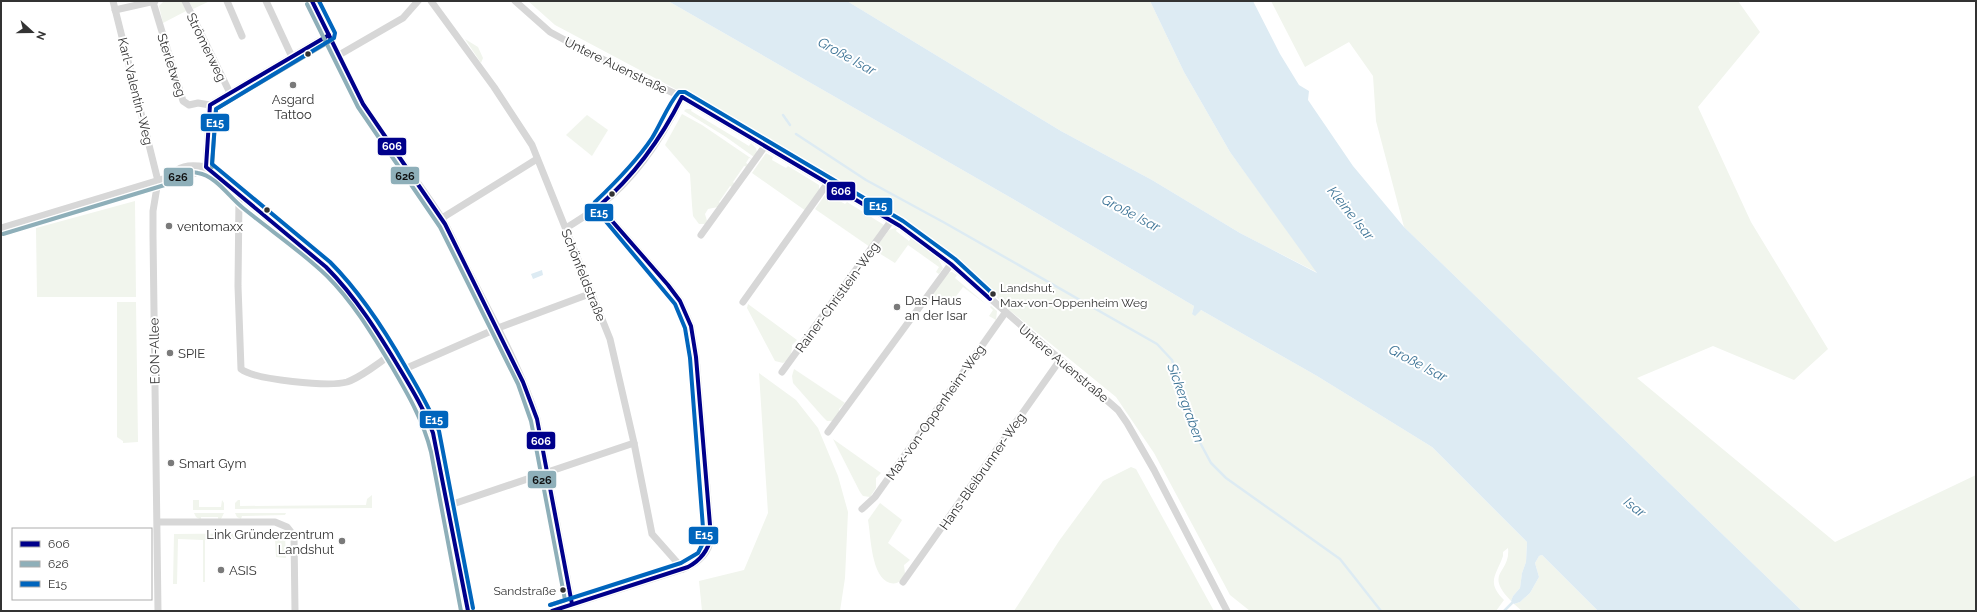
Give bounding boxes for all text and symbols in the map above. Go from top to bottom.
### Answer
street label: Strömerweg [184,11,230,84]
north arrow [12,12,52,52]
text: N [33,29,48,42]
street label: Sterletweg [154,32,189,99]
street label: Untere Auenstraße [562,34,670,97]
water label: Große Isar [815,34,880,79]
street label: Karl-Valentin-Weg [115,36,156,147]
unlabelled marker [303,49,313,59]
marker: Asgard Tattoo [288,80,298,90]
place label: Asgard Tattoo [272,92,314,122]
line badge: E15 [200,113,230,132]
text: E15 [206,117,224,130]
line badge: 606 [377,137,407,156]
text: 606 [382,140,402,153]
line badge: 626 [390,166,420,185]
line badge: 626 [163,167,194,187]
text: 626 [395,170,415,183]
text: 626 [168,171,188,184]
line badge: 606 [826,181,856,201]
water label: Kleine Isar [1324,183,1378,244]
text: 606 [831,185,851,198]
unlabelled marker [607,189,617,199]
water label: Große Isar [1099,191,1164,236]
line badge: E15 [863,197,893,216]
text: E15 [869,200,887,213]
line badge: E15 [584,203,614,222]
unlabelled marker [262,205,272,215]
text: E15 [590,207,608,220]
place label: ventomaxx [177,219,243,234]
marker: ventomaxx [164,221,174,231]
street label: Schönfeldstraße [558,227,609,324]
street label: Rainer-Christlein-Weg [792,239,882,355]
place label: Landshut, Max-von-Oppenheim Weg [1000,281,1147,310]
marker: Landshut, Max-von-Oppenheim Weg [988,289,998,299]
place label: Das Haus an der Isar [905,293,968,323]
marker: Das Haus an der Isar [892,302,902,312]
street label: E.ON-Allee [146,317,163,384]
street label: Untere Auenstraße [1016,321,1112,406]
water label: Große Isar [1386,341,1451,386]
street label: Max-von-Oppenheim-Weg [883,342,988,483]
place label: SPIE [178,346,205,361]
marker: SPIE [165,348,175,358]
water label: Sickergraben [1164,360,1208,445]
line badge: E15 [419,410,449,429]
street label: Hans-Bleibrunner-Weg [936,410,1028,533]
text: E15 [425,414,443,427]
line badge: 606 [526,431,556,450]
text: 606 [531,435,551,448]
place label: Smart Gym [179,456,246,471]
marker: Smart Gym [166,458,176,468]
line badge: 626 [527,470,557,489]
text: 626 [532,474,552,487]
water label: Isar [1621,494,1650,521]
line badge: E15 [688,526,719,545]
place label: Link Gründerzentrum Landshut [206,527,335,557]
legend [12,528,152,600]
text: E15 [695,529,713,542]
marker: Link Gründerzentrum Landshut [337,536,347,546]
text: 606 [48,537,70,551]
text: 626 [48,557,69,571]
place label: ASIS [229,563,257,578]
marker: ASIS [216,565,226,575]
text: E15 [48,577,67,591]
place label: Sandstraße [494,584,556,598]
marker: Sandstraße [558,585,568,595]

